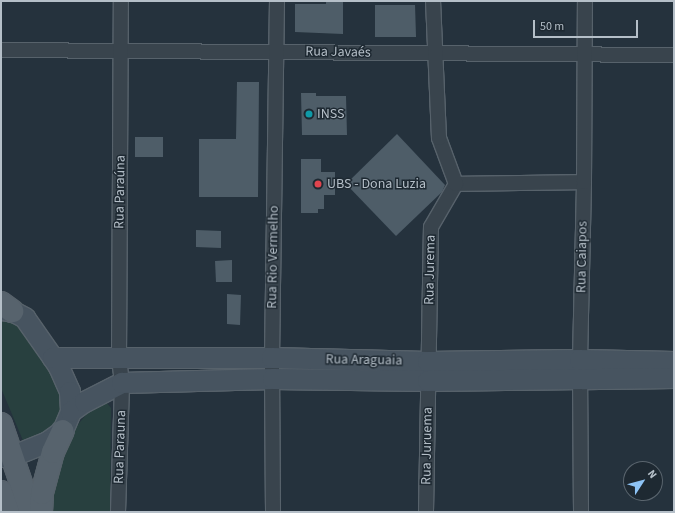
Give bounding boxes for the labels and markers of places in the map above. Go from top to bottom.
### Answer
place label: INSS [317,106,345,122]
marker: INSS [304,109,314,119]
place label: UBS - Dona Luzia [327,176,426,192]
marker: UBS - Dona Luzia [312,178,324,190]

